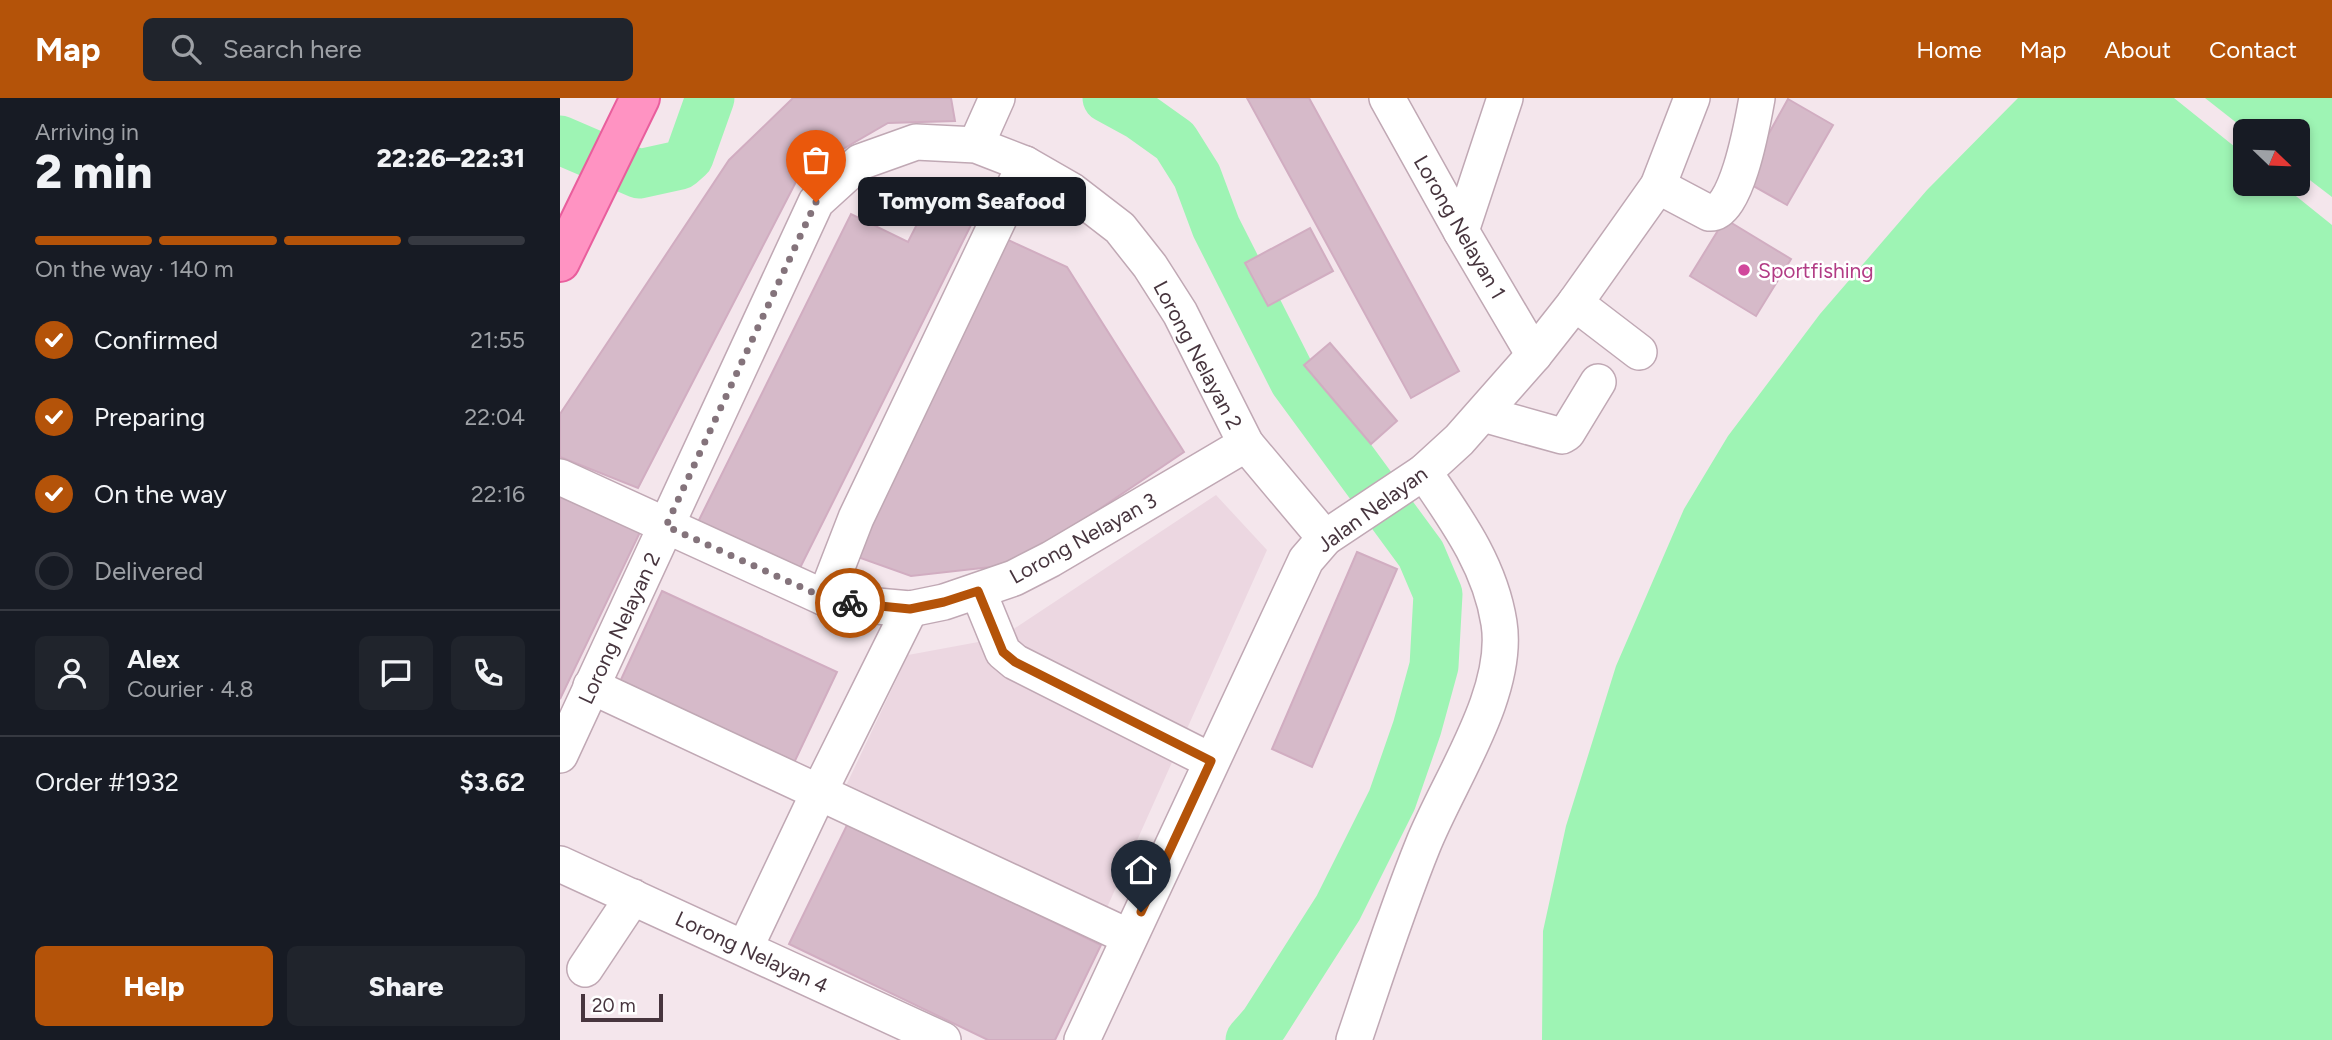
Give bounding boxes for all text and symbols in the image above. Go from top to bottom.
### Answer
search box [143,18,633,81]
text: Map [35,30,101,69]
icon: search [167,30,205,68]
text: Search here [223,33,362,65]
text: Home [1916,35,1982,64]
text: Map [2020,35,2066,64]
text: About [2104,35,2171,64]
text: Contact [2209,35,2297,64]
text: Arriving in [35,118,139,146]
north arrow [2233,119,2310,196]
map controls [2233,119,2310,196]
pin [786,130,846,202]
icon: bag [797,141,835,179]
text: 22:26–22:31 [377,142,525,174]
text: 2 min [35,144,152,200]
street label: Lorong Nelayan 1 [1409,151,1511,303]
callout: Tomyom Seafood [858,178,1086,226]
text: Tomyom Seafood [879,187,1065,215]
text: On the way · 140 m [35,255,234,283]
place label: Sportfishing [1758,258,1874,283]
marker: Sportfishing [1736,262,1752,278]
street label: Lorong Nelayan 2 [1148,276,1248,434]
icon: check [35,321,73,359]
text: Confirmed [94,324,218,356]
text: 21:55 [470,326,525,354]
icon: check [35,398,73,436]
text: Preparing [94,401,205,433]
text: 22:04 [464,403,525,431]
street label: Jalan Nelayan [1312,461,1432,557]
icon: check [35,475,73,513]
text: On the way [94,478,227,510]
text: 22:16 [471,480,525,508]
street label: Lorong Nelayan 3 [1005,487,1161,589]
street label: Lorong Nelayan 2 [573,548,665,708]
text: Delivered [94,555,203,587]
courier [815,568,885,638]
icon: bike [831,584,869,622]
button: person [35,636,109,710]
button: chat [359,636,433,710]
button: phone [451,636,525,710]
text: Alex [127,643,180,675]
text: Courier · 4.8 [127,675,254,703]
text: Order #1932 [35,766,179,798]
text: $3.62 [460,766,525,798]
pin [1111,840,1171,912]
icon: home [1122,851,1160,889]
street label: Lorong Nelayan 4 [672,906,832,998]
button: Help [35,946,273,1026]
button: Share [287,946,525,1026]
scale bar [581,991,663,1023]
text: 20 m [592,994,636,1017]

